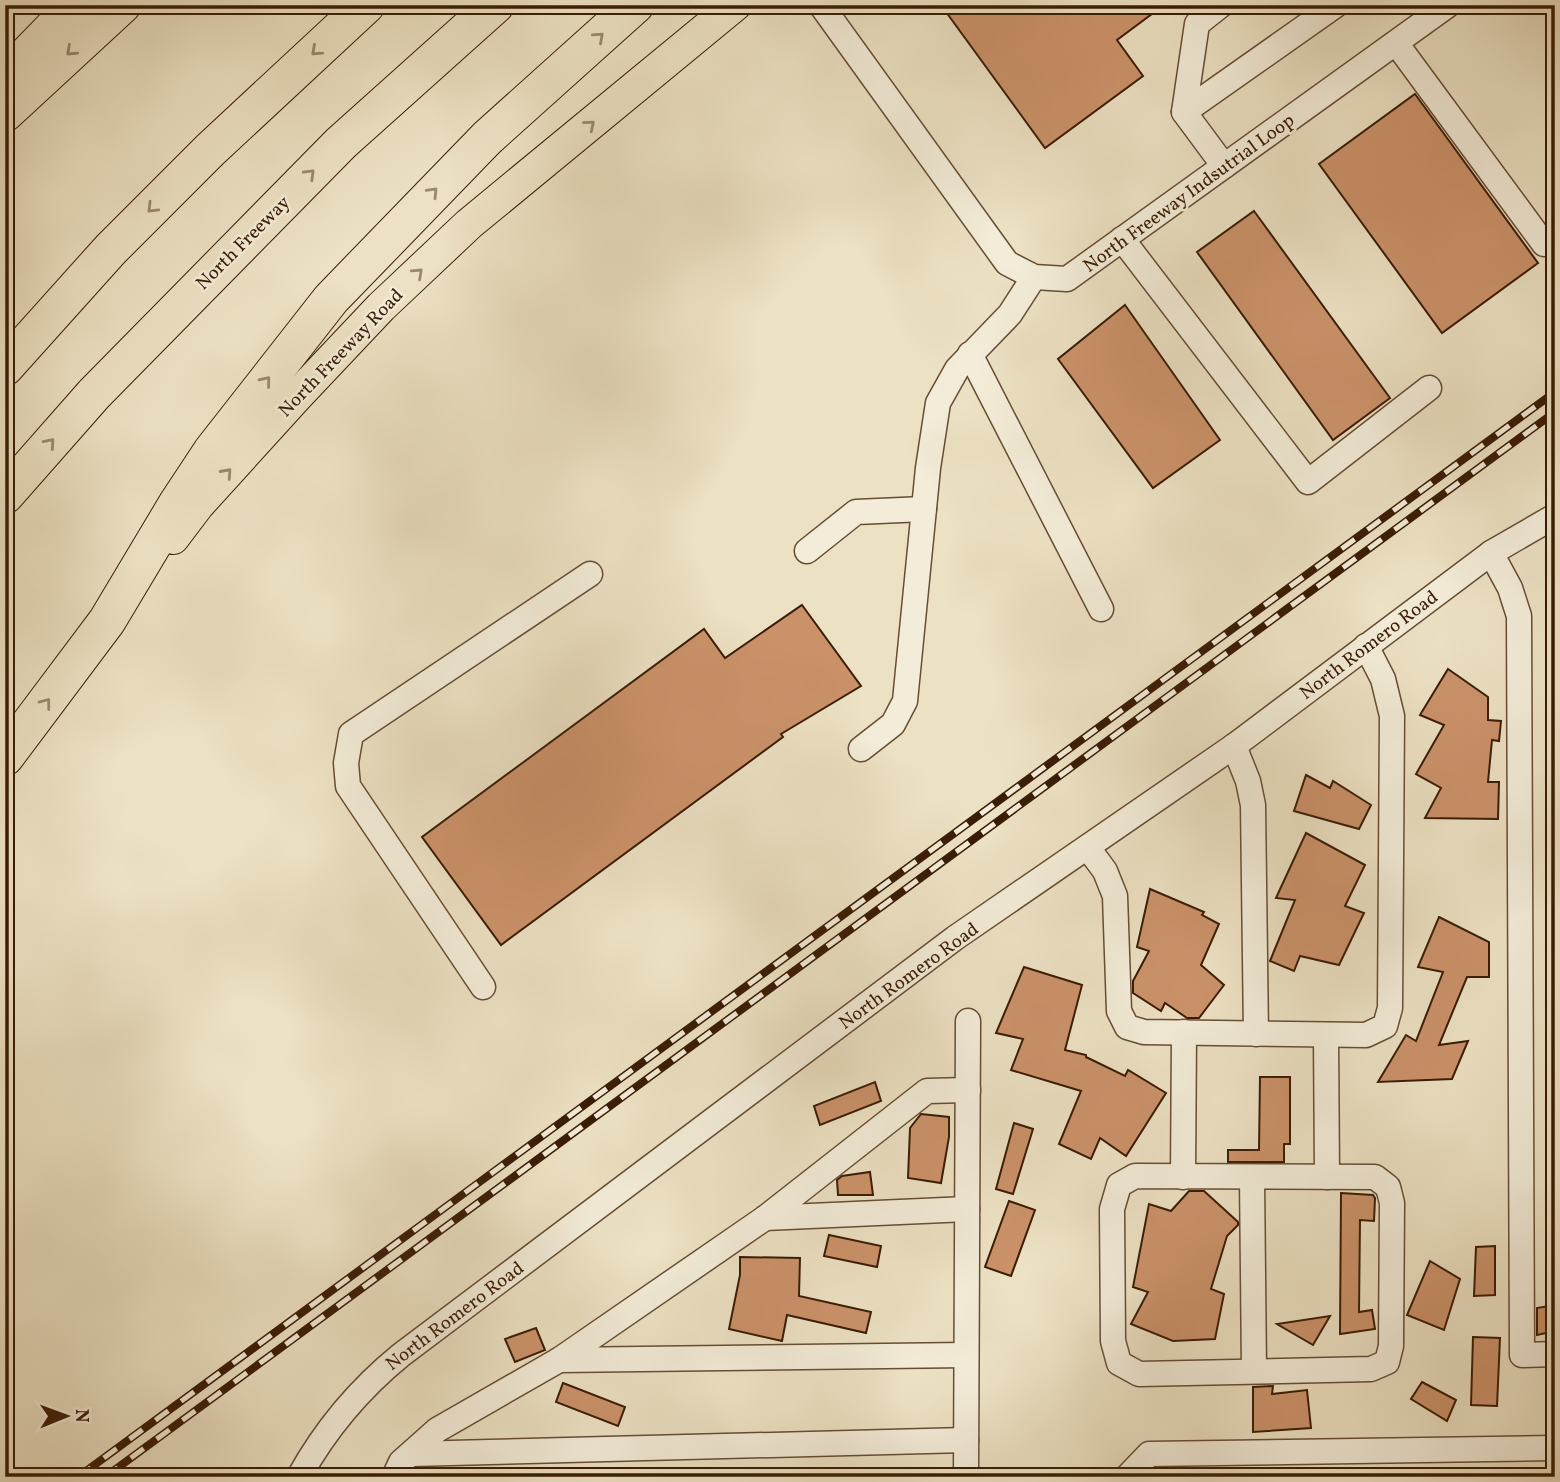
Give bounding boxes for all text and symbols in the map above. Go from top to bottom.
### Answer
one-way arrow [591,33,604,45]
one-way arrow [66,43,79,56]
one-way arrow [311,43,324,55]
street label: North Freeway Indsutrial Loop [1078,108,1300,279]
one-way arrow [582,121,595,133]
one-way arrow [302,169,315,182]
one-way arrow [425,188,437,200]
street label: North Freeway [190,190,296,296]
one-way arrow [147,200,160,213]
one-way arrow [410,269,423,281]
street label: North Freeway Road [273,283,410,424]
one-way arrow [258,376,270,389]
one-way arrow [42,439,55,452]
one-way arrow [219,468,231,481]
street label: North Romero Road [1295,585,1444,706]
one-way arrow [38,698,50,710]
street label: North Romero Road [834,917,984,1036]
street label: North Romero Road [381,1256,530,1377]
north arrow [32,1380,102,1450]
text: N [68,1409,94,1423]

